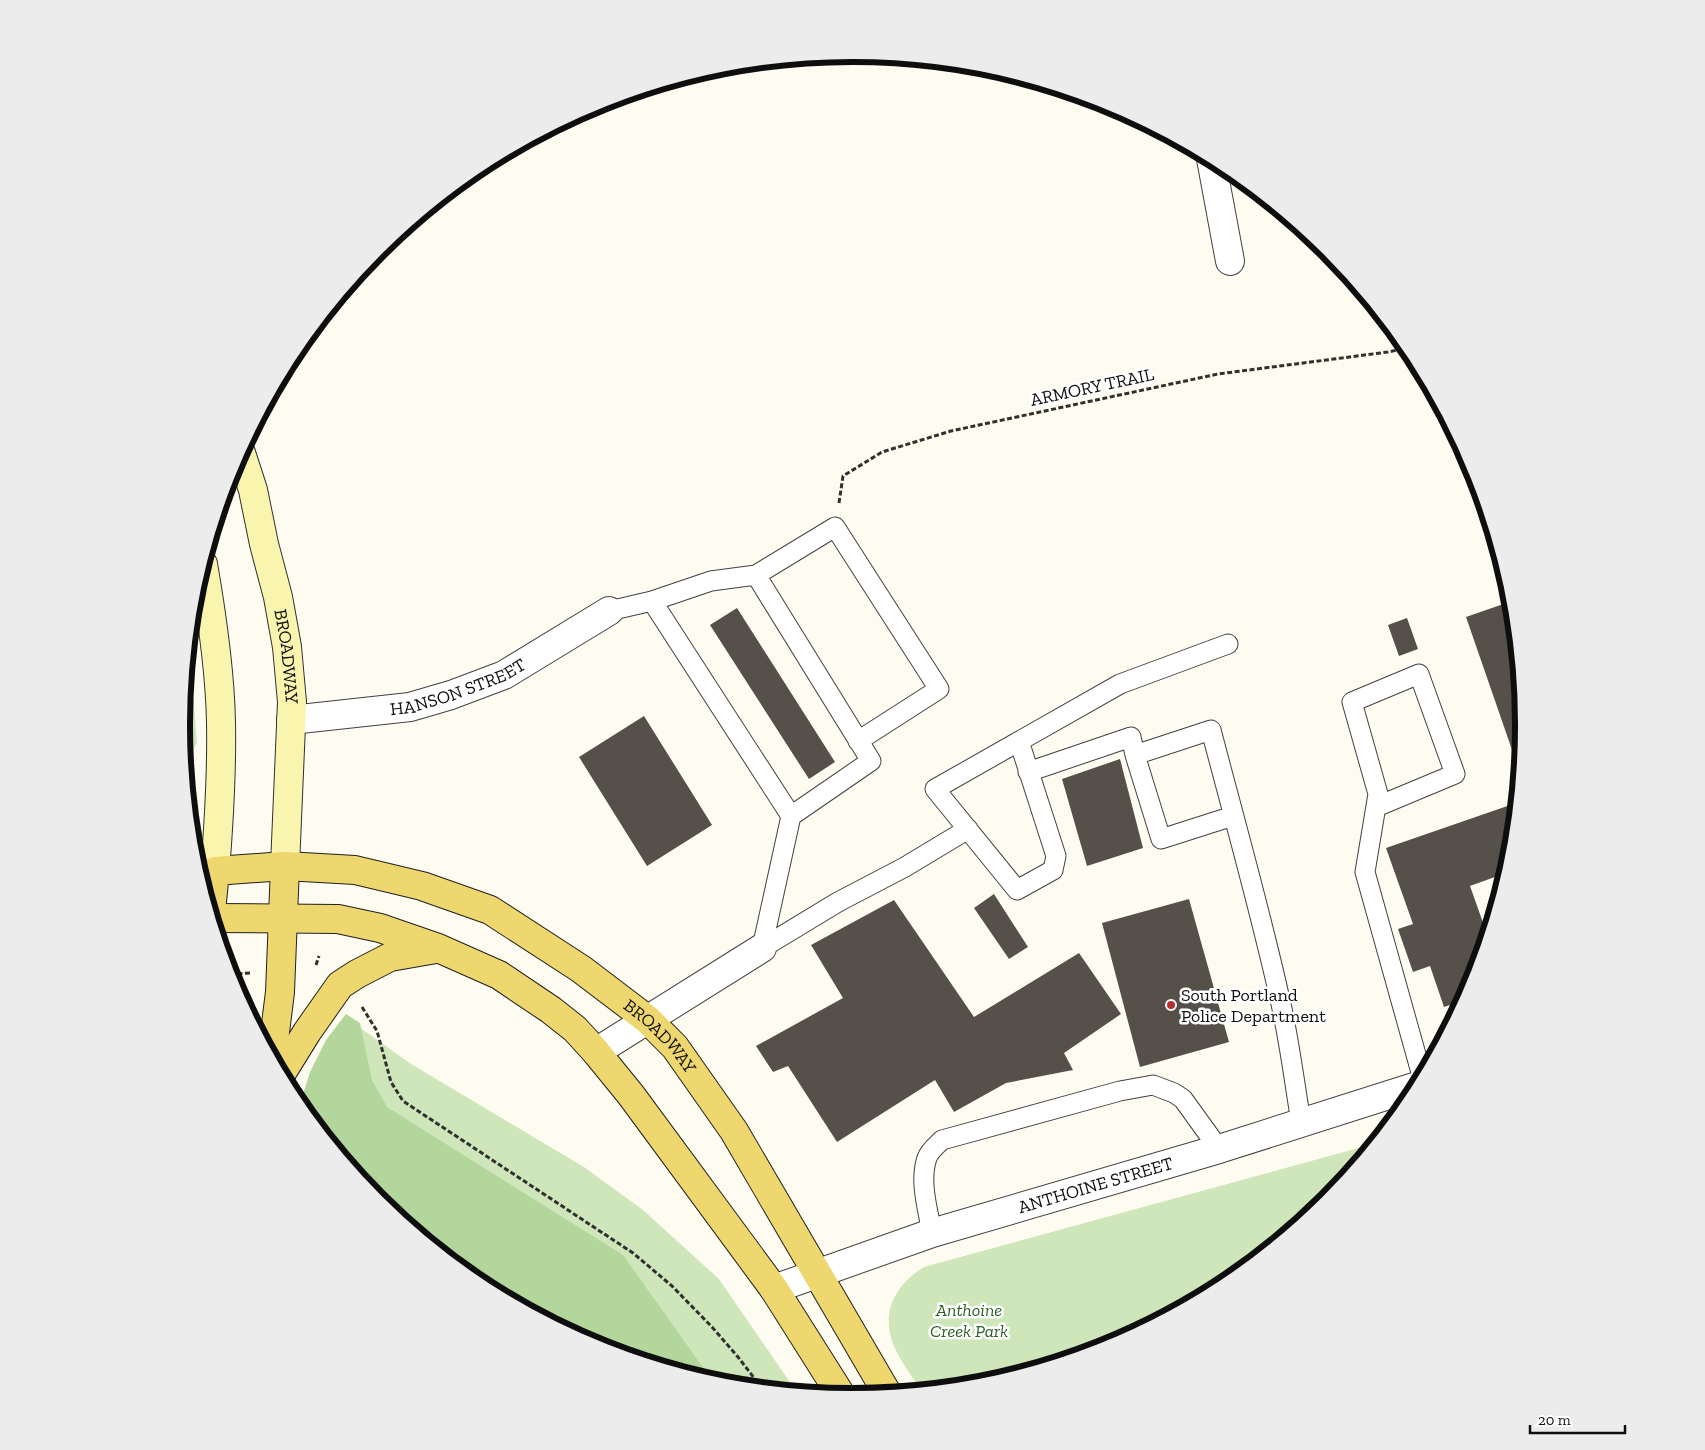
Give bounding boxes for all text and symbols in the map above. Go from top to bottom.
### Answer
street label: ARMORY TRAIL [1028,363,1156,411]
street label: BROADWAY [269,607,303,705]
street label: HANSON STREET [389,653,530,720]
place label: South Portland Police Department [1181,984,1326,1027]
street label: BROADWAY [619,994,701,1077]
marker: South Portland Police Department [1165,999,1177,1011]
street label: ANTHOINE STREET [1015,1152,1176,1218]
park label: Anthoine Creek Park [930,1299,1008,1342]
scale bar [1530,1402,1625,1434]
text: 20 m [1538,1411,1571,1429]

